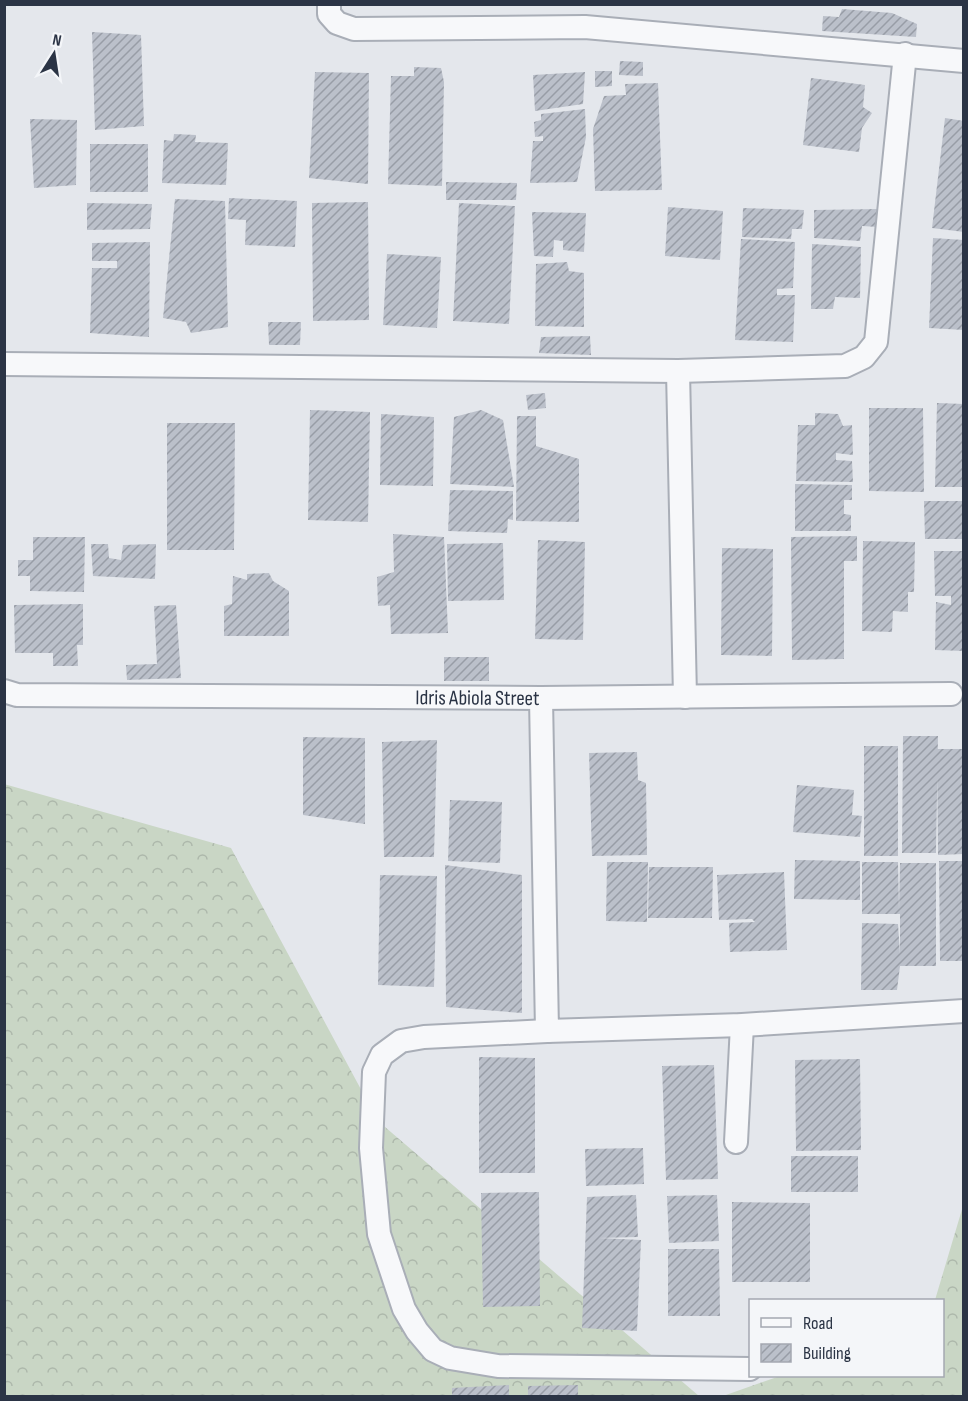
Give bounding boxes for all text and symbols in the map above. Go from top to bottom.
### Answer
north arrow [24,24,84,84]
text: N [51,31,63,51]
street label: Idris Abiola Street [415,685,540,710]
legend [749,1299,944,1377]
text: Road [803,1313,833,1334]
text: Building [803,1343,851,1364]

